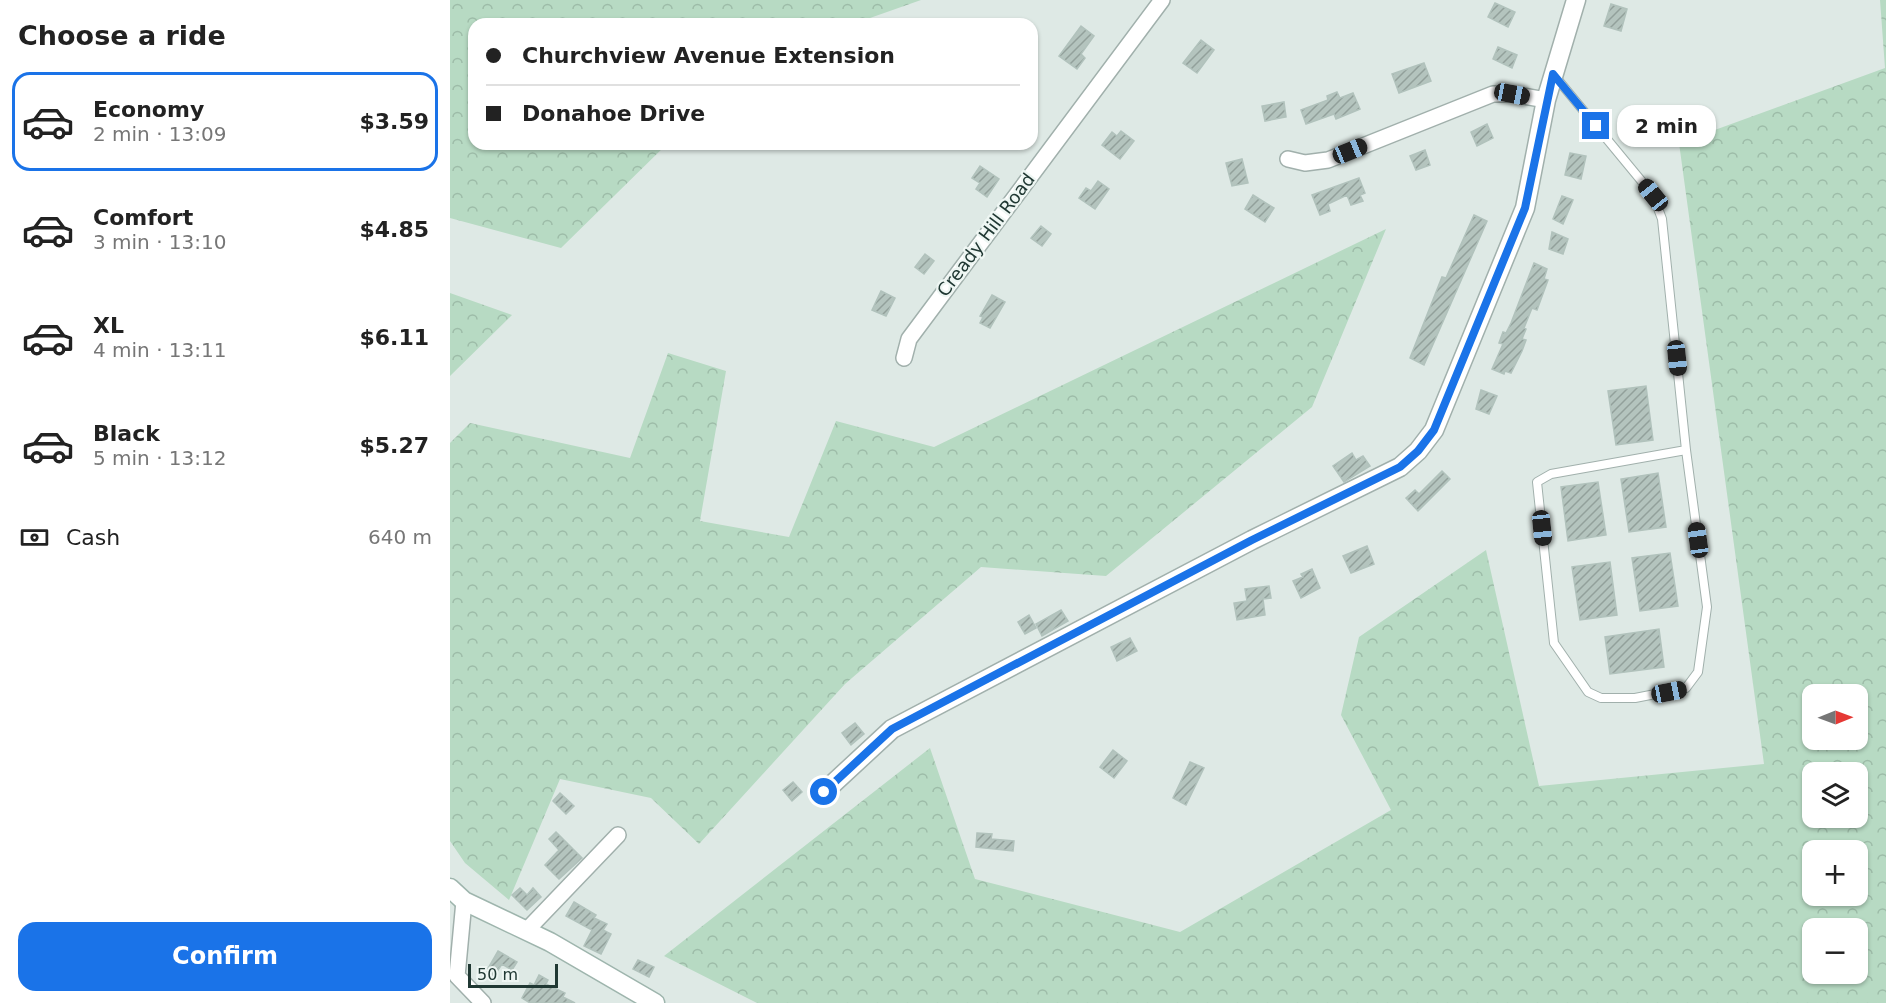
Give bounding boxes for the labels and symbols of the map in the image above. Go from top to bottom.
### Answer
car [1493,82,1531,106]
callout: 2 min [1617,105,1716,147]
route end [1582,112,1609,139]
car [1330,136,1370,166]
street label: Cready Hill Road [932,169,1039,300]
car [1635,175,1671,215]
car [1666,339,1688,377]
car [1531,509,1553,547]
car [1687,521,1709,559]
car [1650,680,1688,704]
north arrow [1802,684,1868,750]
route start [810,778,837,805]
scale bar [468,961,558,988]

